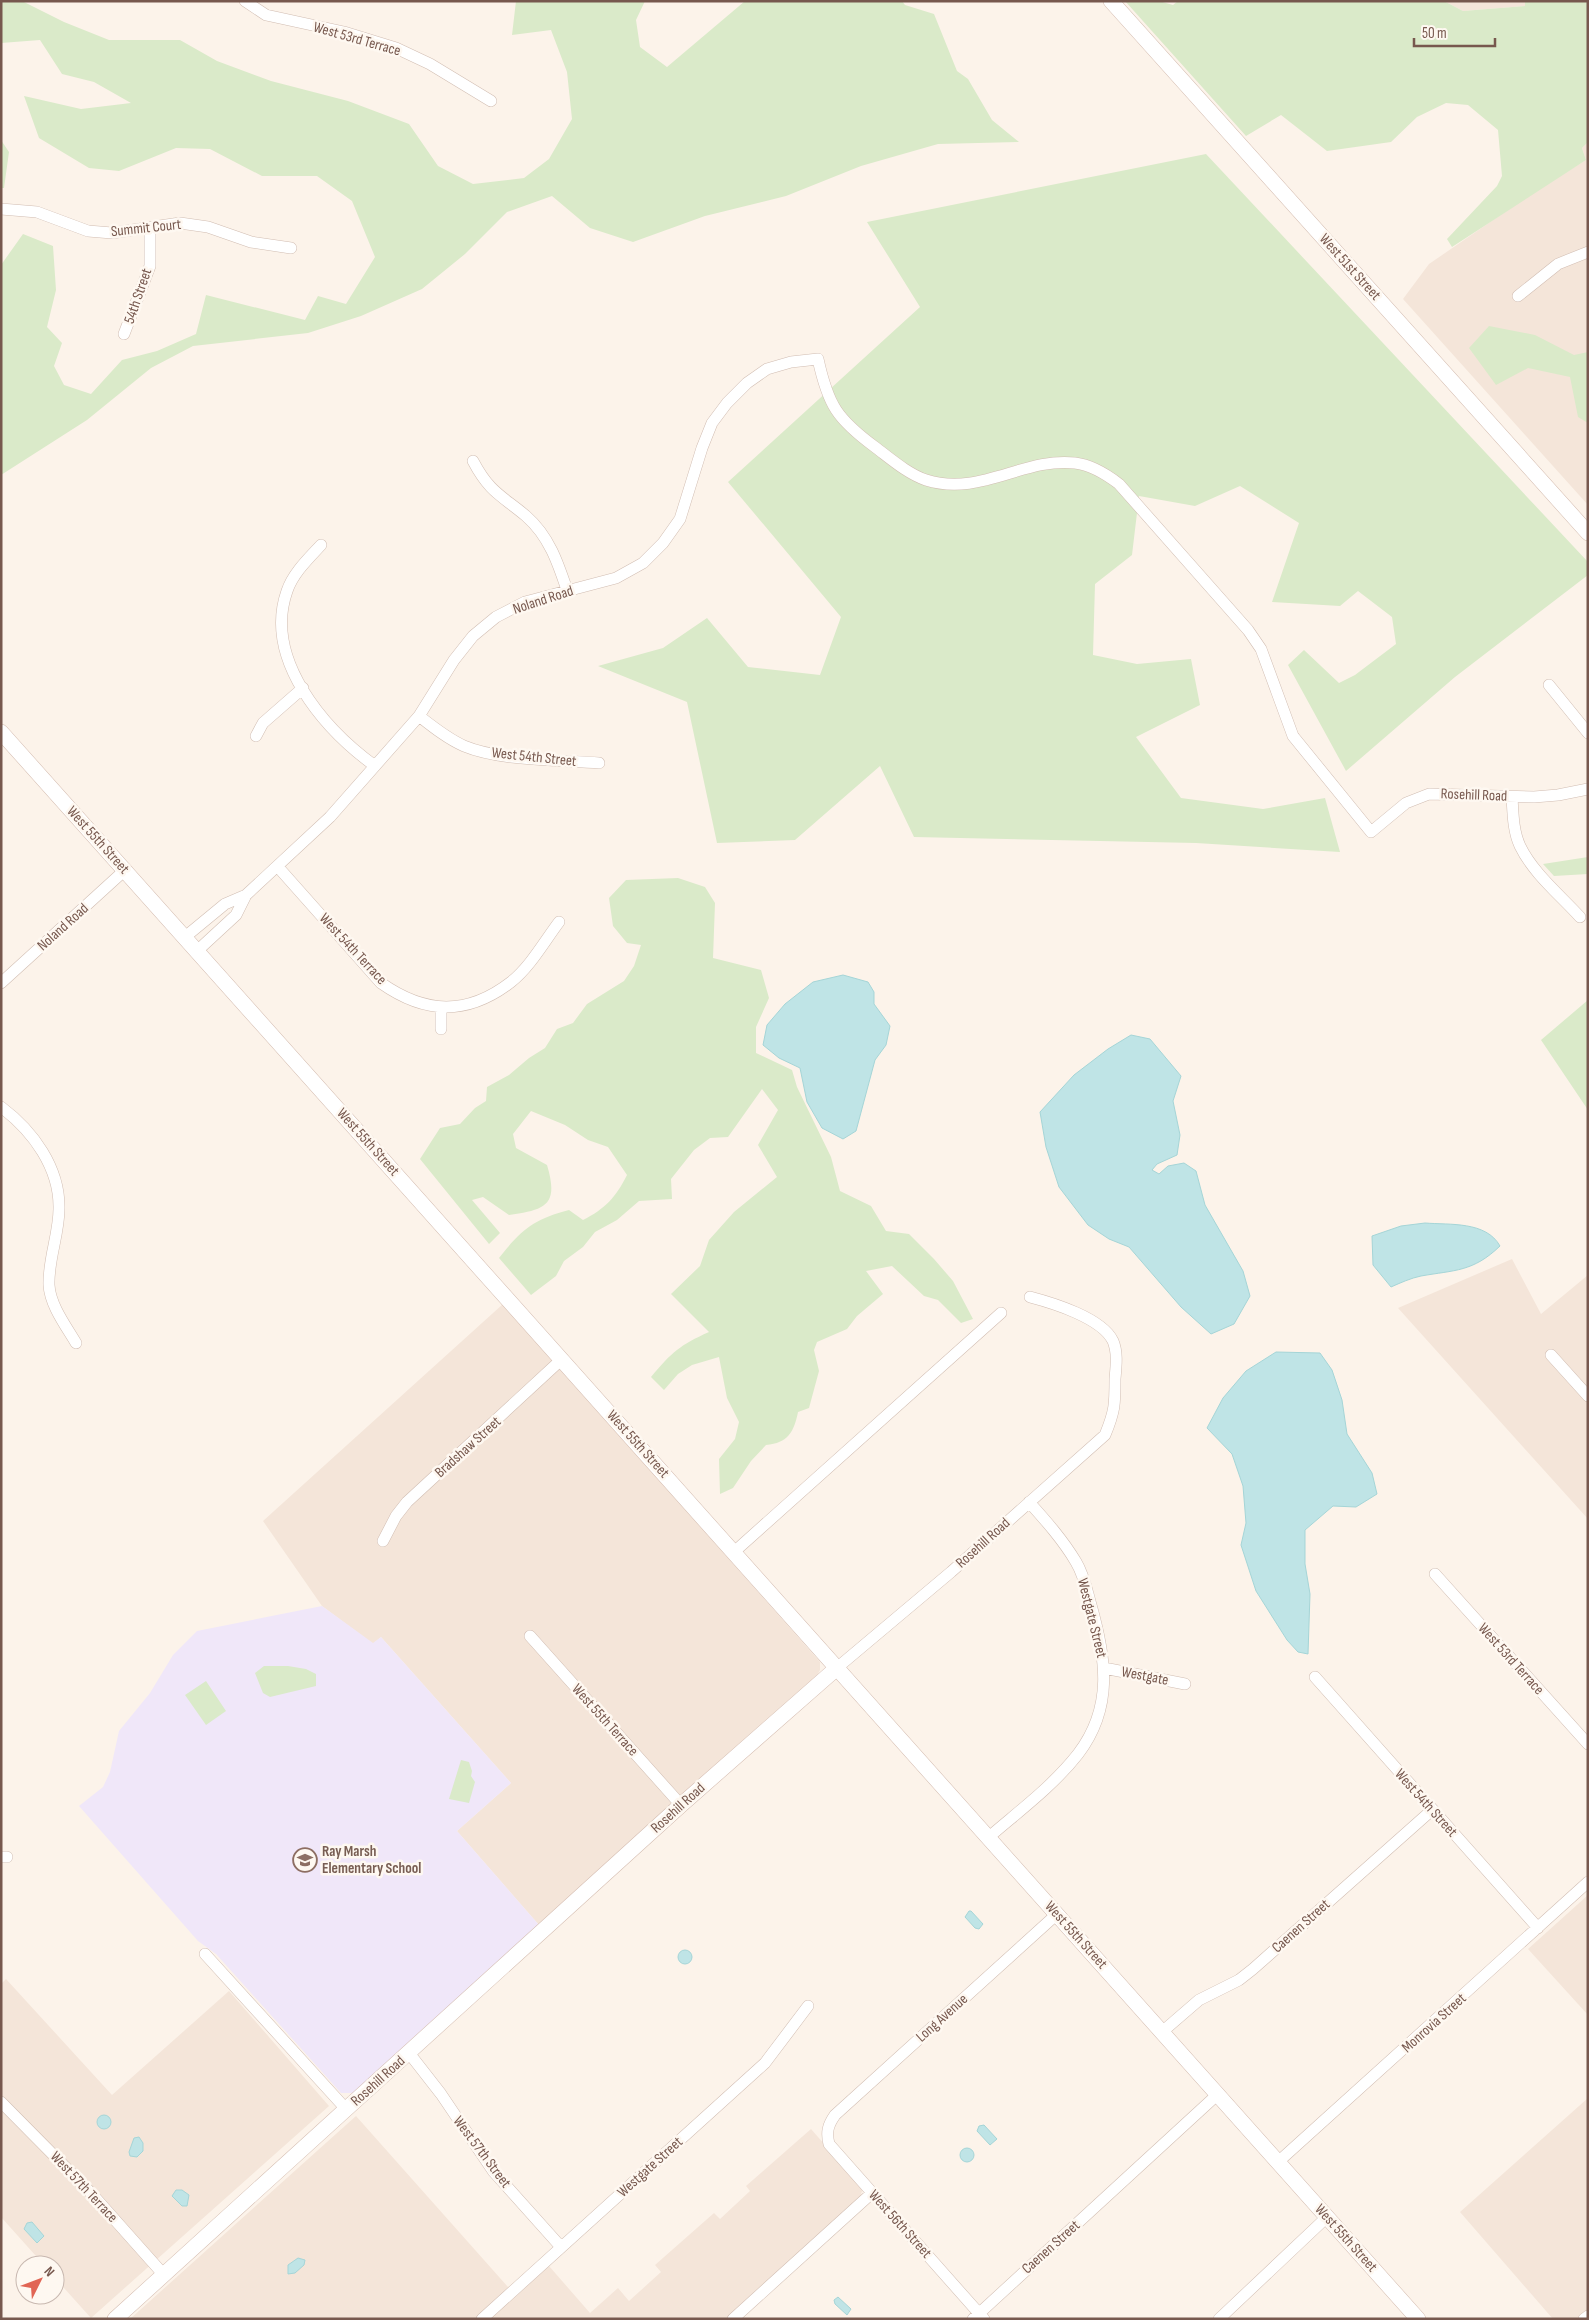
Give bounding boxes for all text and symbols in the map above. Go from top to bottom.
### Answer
scale bar [1414,15,1495,47]
street label: West 53rd Terrace [311,17,403,61]
text: 50 m [1422,24,1447,43]
street label: Summit Court [110,215,182,241]
street label: West 51st Street [1315,230,1385,305]
street label: 54th Street [120,265,156,326]
street label: Noland Road [510,581,576,619]
street label: West 54th Street [491,743,578,771]
street label: Rosehill Road [1440,784,1508,806]
street label: West 55th Street [63,802,134,878]
street label: Noland Road [33,899,93,955]
street label: West 54th Terrace [315,909,391,989]
street label: West 55th Street [333,1104,404,1180]
street label: West 55th Street [603,1406,674,1482]
street label: Bradshaw Street [431,1412,505,1482]
street label: Rosehill Road [952,1514,1014,1572]
street label: Westgate Street [1073,1576,1111,1660]
street label: West 53rd Terrace [1474,1619,1548,1699]
street label: Westgate [1120,1662,1170,1690]
street label: West 55th Terrace [568,1680,642,1760]
street label: West 54th Street [1390,1765,1462,1841]
street label: Rosehill Road [647,1779,709,1837]
place label: Ray Marsh Elementary School [322,1842,421,1878]
school or university icon: Ray Marsh Elementary School [292,1847,318,1873]
street label: Caenen Street [1268,1895,1334,1957]
street label: West 55th Street [1041,1897,1112,1973]
street label: Monrovia Street [1398,1989,1470,2057]
street label: Long Avenue [912,1990,972,2046]
street label: Rosehill Road [347,2052,409,2110]
street label: West 57th Street [449,2112,515,2192]
street label: Westgate Street [613,2132,687,2201]
street label: West 57th Terrace [46,2147,122,2227]
street label: West 56th Street [864,2186,936,2262]
street label: West 55th Street [1311,2200,1382,2276]
street label: Caenen Street [1018,2216,1084,2278]
north arrow [15,2255,65,2305]
text: N [40,2263,58,2280]

